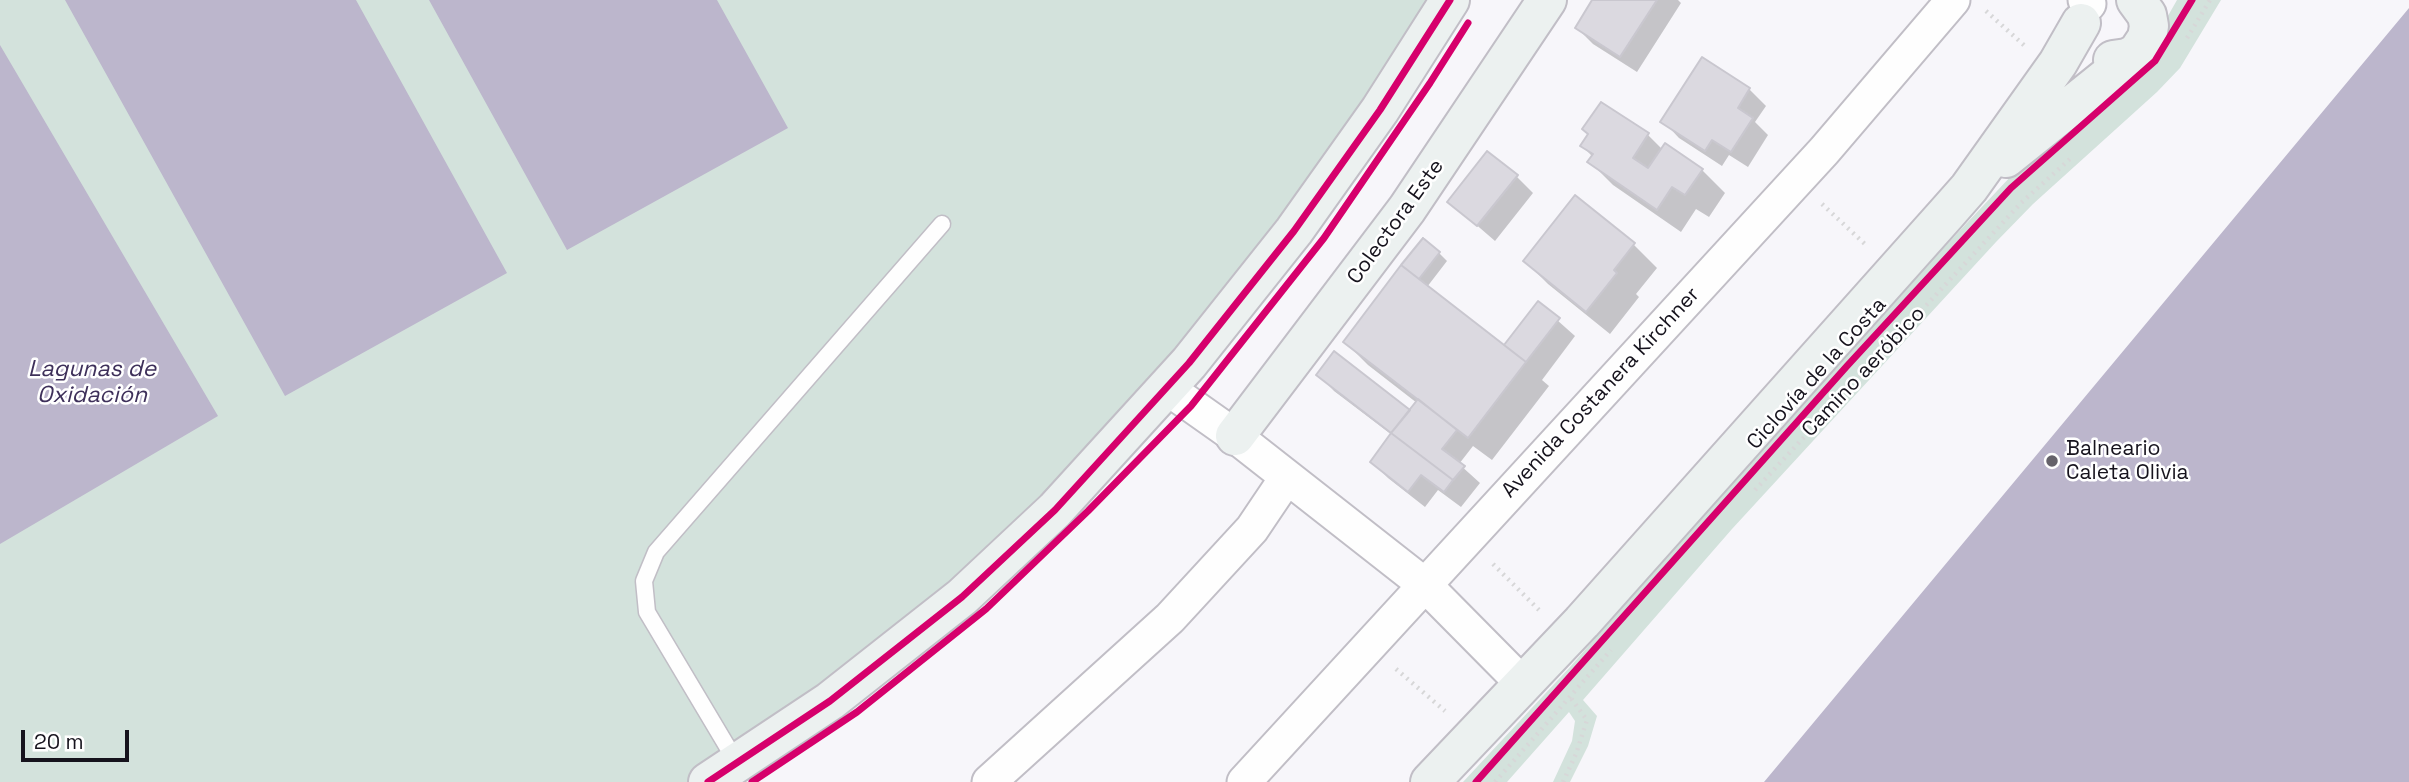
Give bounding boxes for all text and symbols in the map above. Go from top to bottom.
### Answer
street label: Colectora Este [1342,155,1450,289]
street label: Avenida Costanera Kirchner [1497,283,1705,503]
street label: Ciclovía de la Costa [1742,293,1892,455]
street label: Camino aeróbico [1797,302,1931,442]
water label: Lagunas de Oxidación [28,356,156,410]
place label: Balneario Caleta Olivia [2066,436,2189,486]
marker: Balneario Caleta Olivia [2044,453,2060,469]
scale bar [24,716,133,760]
text: 20 m [34,728,84,755]

